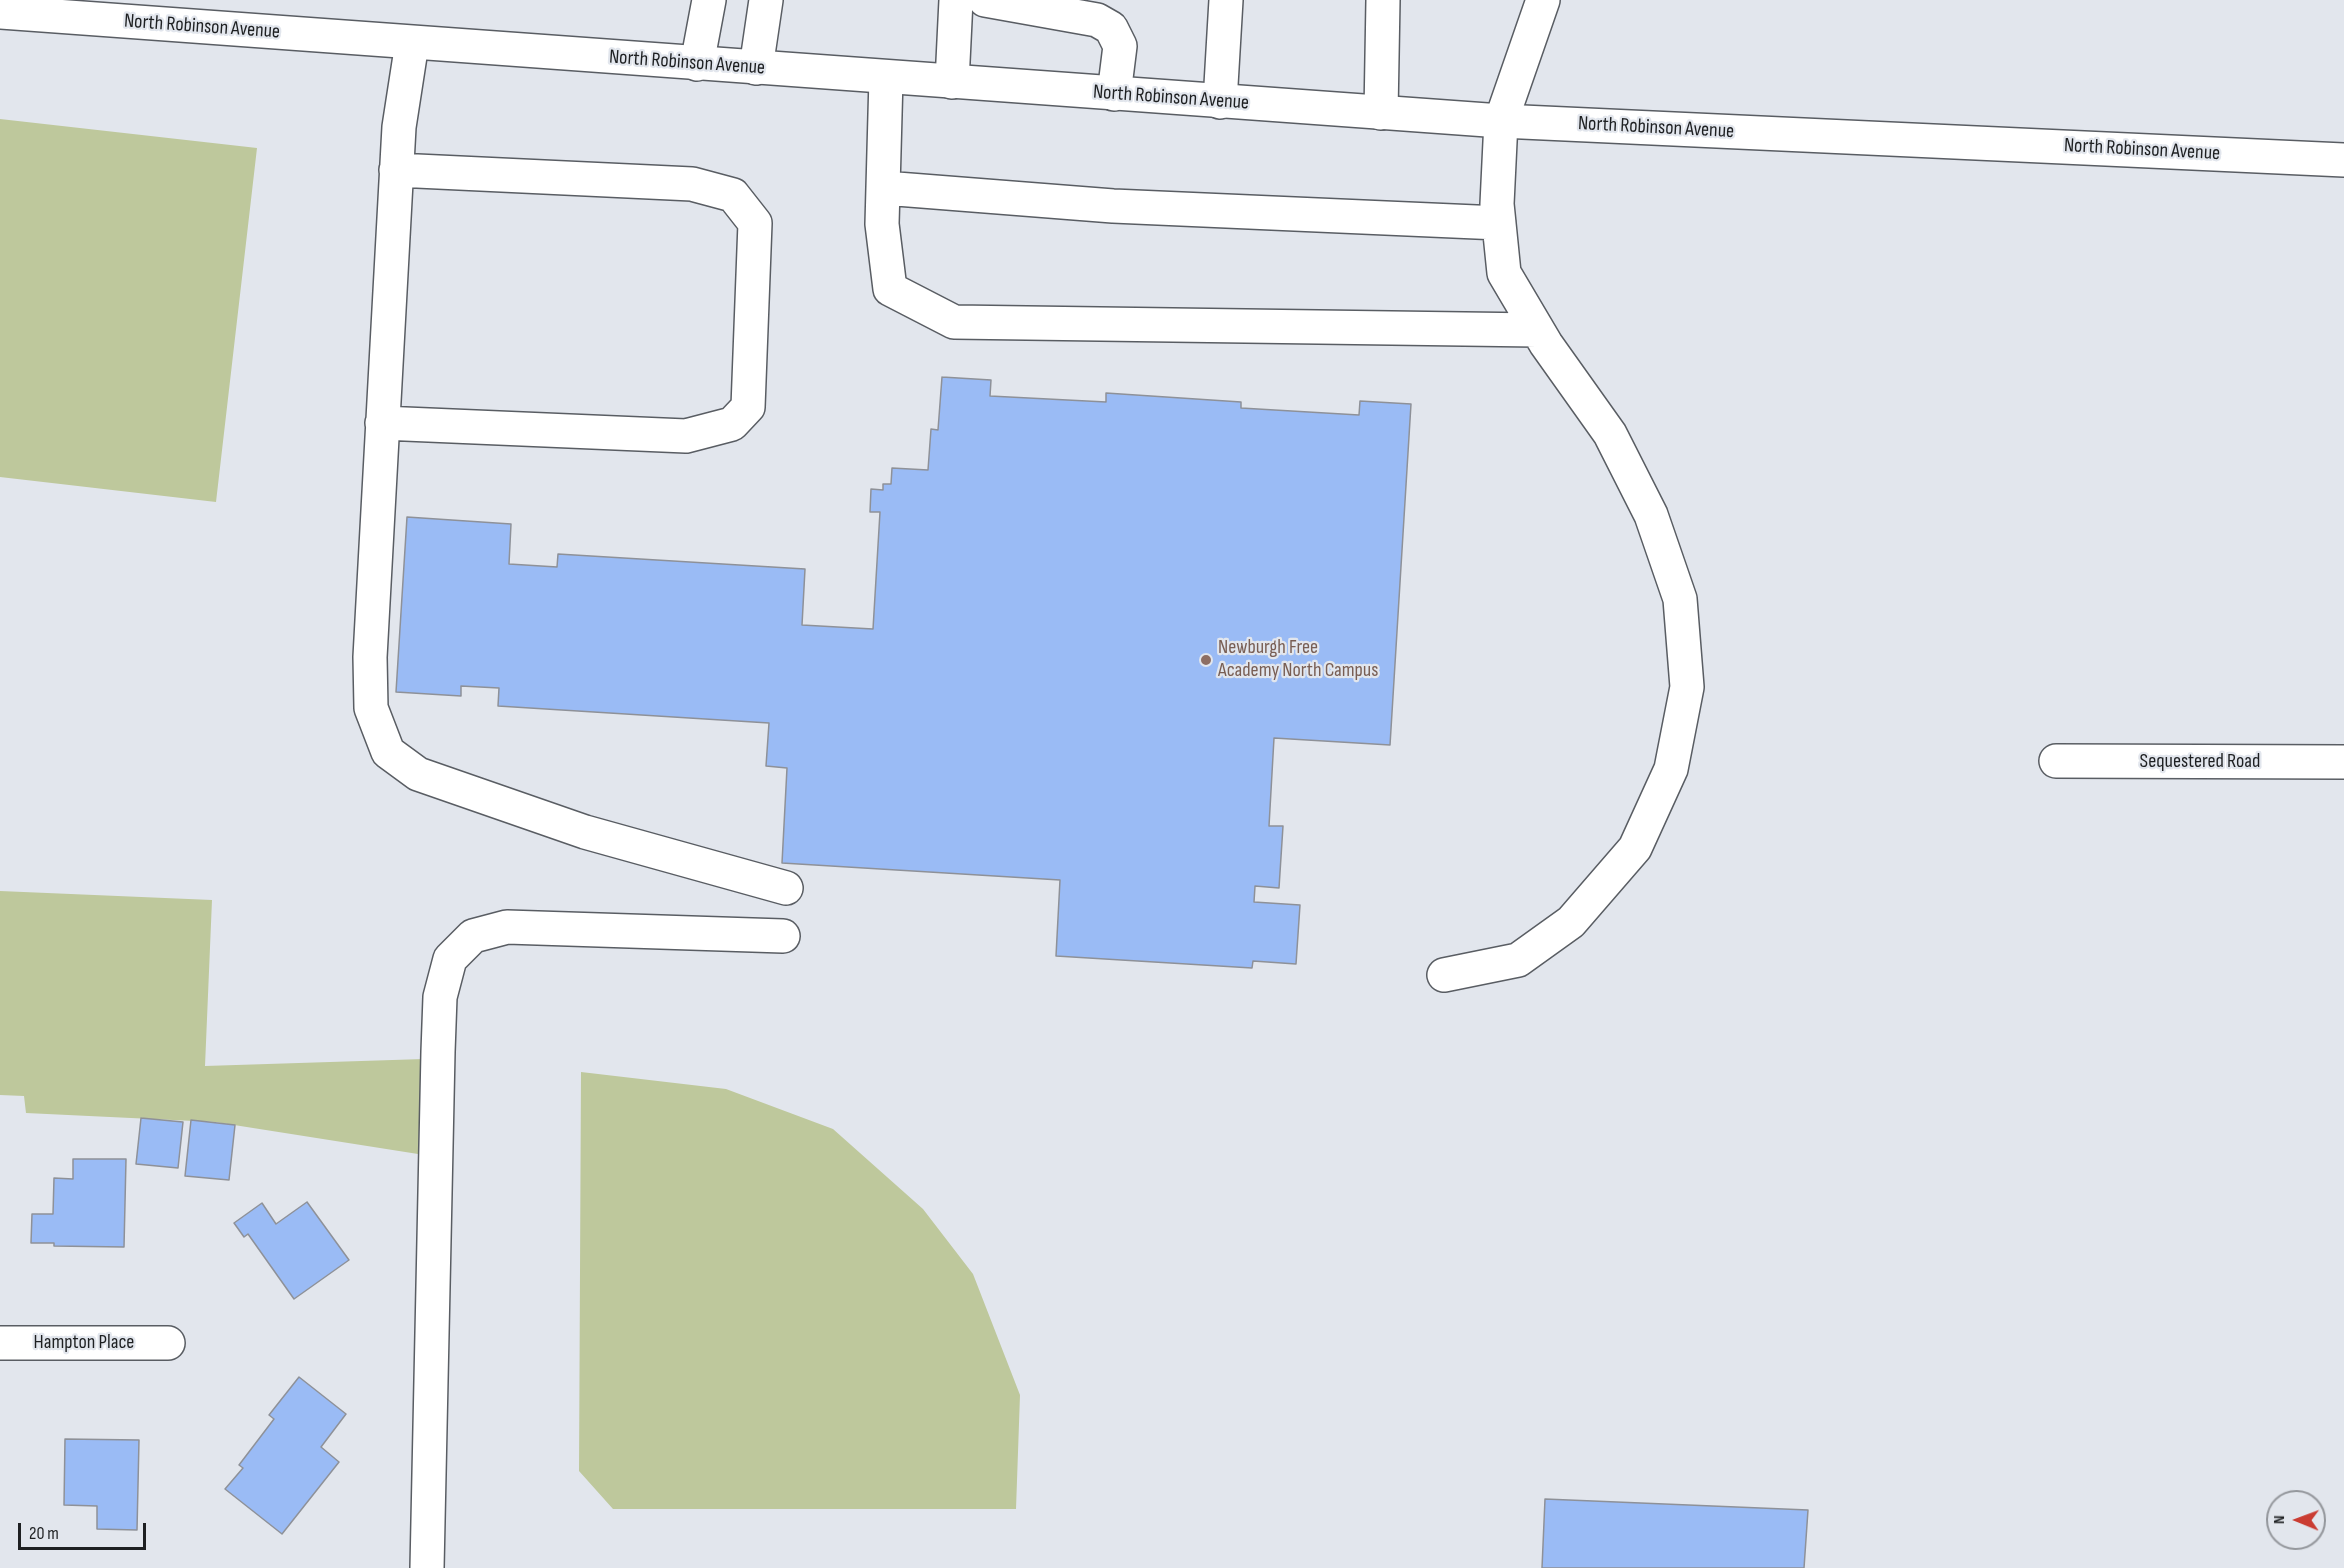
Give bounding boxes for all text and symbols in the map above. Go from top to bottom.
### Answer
street label: North Robinson Avenue [123,10,281,44]
street label: North Robinson Avenue [608,46,766,80]
street label: North Robinson Avenue [1092,81,1250,115]
street label: North Robinson Avenue [1577,112,1735,144]
street label: North Robinson Avenue [2063,134,2221,166]
place label: Newburgh Free Academy North Campus [1218,636,1378,683]
marker: Newburgh Free Academy North Campus [1199,653,1213,667]
street label: Sequestered Road [2140,750,2260,774]
street label: Hampton Place [34,1331,134,1355]
north arrow [2266,1490,2326,1550]
scale bar [21,1511,148,1549]
text: N [2270,1515,2289,1524]
text: 20 m [29,1523,59,1544]

